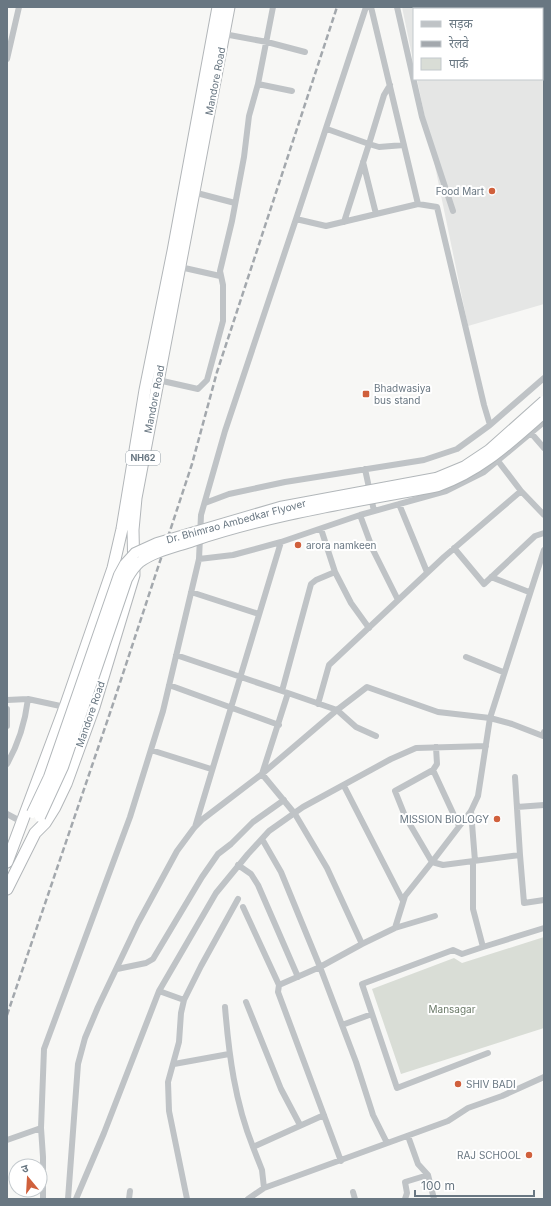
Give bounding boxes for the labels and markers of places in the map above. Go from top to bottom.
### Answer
place label: Food Mart [436,185,485,197]
marker: Food Mart [487,186,497,196]
place label: Bhadwasiya bus stand [374,382,431,406]
marker: Bhadwasiya bus stand [361,389,371,399]
place label: arora namkeen [306,539,377,551]
marker: arora namkeen [293,540,303,550]
place label: MISSION BIOLOGY [400,813,489,825]
marker: MISSION BIOLOGY [492,814,502,824]
place label: SHIV BADI [466,1078,516,1090]
marker: SHIV BADI [453,1079,463,1089]
place label: RAJ SCHOOL [457,1149,521,1161]
marker: RAJ SCHOOL [524,1150,534,1160]

